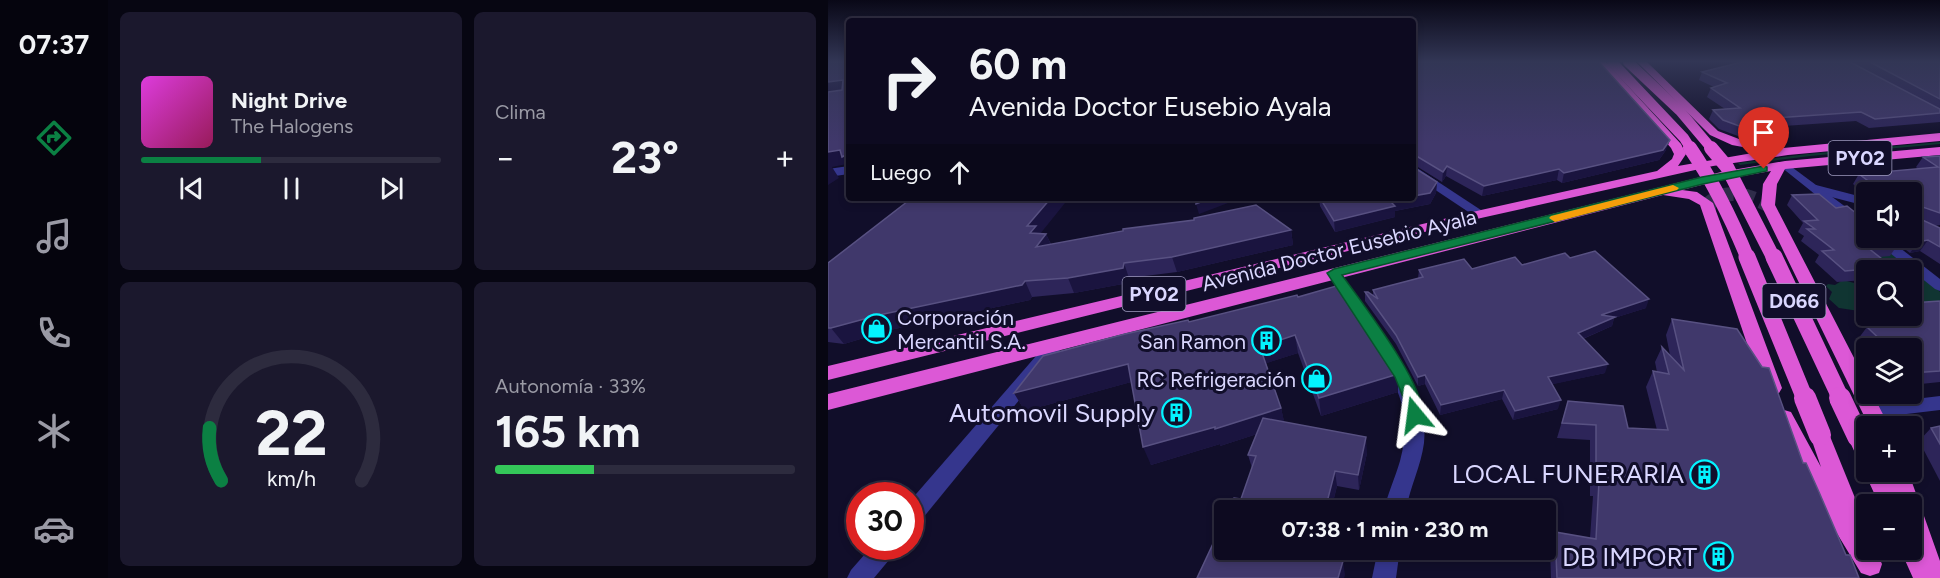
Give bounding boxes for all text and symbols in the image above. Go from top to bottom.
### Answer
text: 07:37 [19,28,89,61]
text: 60 m [969,39,1067,90]
icon: right [870,42,948,120]
text: Night Drive [231,87,347,114]
text: Avenida Doctor Eusebio Ayala [969,90,1332,123]
text: Clima [495,100,546,124]
pin [1738,107,1789,169]
text: The Halogens [231,114,353,138]
icon: arrive [1747,116,1780,149]
icon: directions [33,117,75,159]
text: 23° [611,130,679,184]
text: − [495,138,516,177]
text: + [774,138,795,177]
road number: PY02 [1828,141,1892,175]
icon: ahead [943,156,976,189]
text: Luego [870,159,931,186]
icon: previous [175,172,208,205]
icon: pause [275,172,308,205]
icon: next [375,172,408,205]
map controls [1856,182,1922,560]
button: sound [1856,182,1922,248]
street label: Avenida Doctor Eusebio Ayala [1199,204,1479,296]
icon: music [33,215,75,257]
button: search [1856,260,1922,326]
road number: PY02 [1122,277,1186,311]
road number: D066 [1762,284,1826,318]
place label: Corporación Mercantil S.A. [897,305,1026,354]
icon: phone [33,312,75,354]
shop icon: Corporación Mercantil S.A. [860,313,892,345]
building icon: San Ramon [1251,325,1283,357]
place label: San Ramon [1140,329,1246,354]
button: layers [1856,338,1922,404]
shop icon: RC Refrigeración [1301,363,1333,395]
place label: RC Refrigeración [1136,367,1296,392]
text: Autonomía · 33% [495,374,646,398]
position arrow [1383,383,1447,447]
text: 22 [255,396,327,471]
place label: Automovil Supply [949,397,1155,429]
building icon: Automovil Supply [1160,397,1192,429]
text: 165 km [495,404,640,458]
icon: climate [33,410,75,452]
button: + [1856,416,1922,482]
place label: LOCAL FUNERARIA [1452,458,1684,490]
building icon: LOCAL FUNERARIA [1689,458,1721,490]
text: km/h [267,466,315,491]
speed limit sign: 30 [846,482,924,560]
button: − [1856,494,1922,560]
icon: car [33,508,75,550]
text: 07:38 · 1 min · 230 m [1282,516,1488,543]
place label: DB IMPORT [1562,541,1698,573]
building icon: DB IMPORT [1702,541,1734,573]

